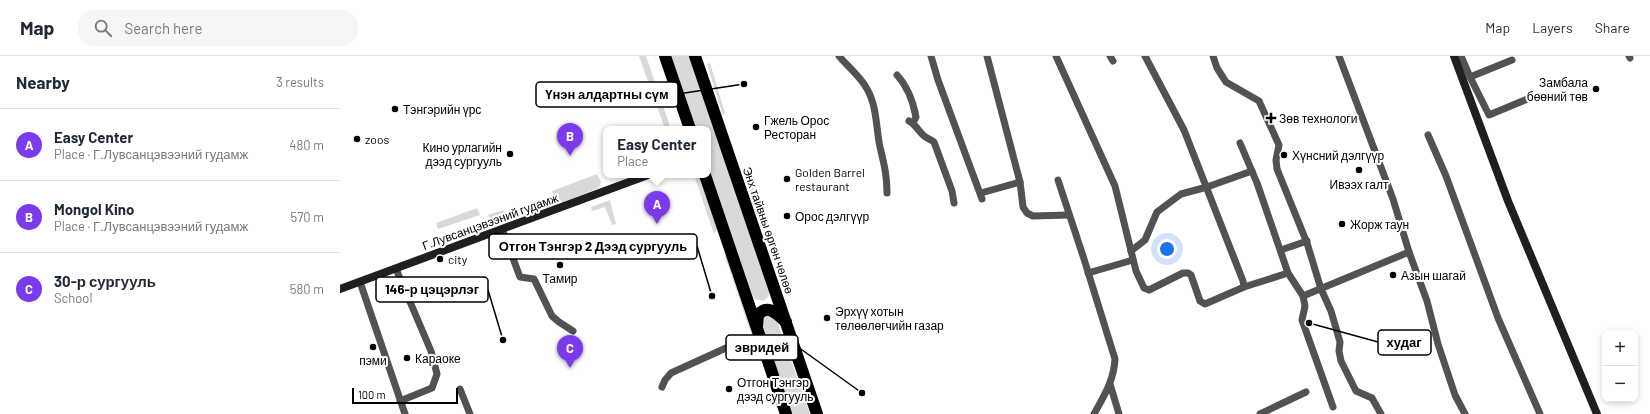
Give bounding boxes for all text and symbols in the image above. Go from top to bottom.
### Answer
search box [78,10,358,46]
text: Map [20,16,54,39]
icon: search [92,17,114,39]
text: Search here [124,19,202,37]
text: Map [1485,19,1510,36]
text: Layers [1532,19,1573,36]
text: Share [1595,19,1630,36]
text: Nearby [16,72,70,92]
text: 3 results [276,74,324,90]
place label: Замбала бөөний төв [1527,75,1588,103]
callout: Үнэн алдартны сүм [536,82,678,107]
marker: Замбала бөөний төв [1591,84,1601,94]
text: Үнэн алдартны сүм [545,86,669,102]
place label: Тэнгэрийн үрс [403,102,481,117]
marker: Тэнгэрийн үрс [390,104,400,114]
place label: Зөв технологи [1279,111,1357,125]
place label: Гжель Орос Ресторан [764,113,829,142]
marker: Зөв технологи [1266,113,1276,123]
marker: Гжель Орос Ресторан [751,122,761,132]
pin: B [557,123,583,156]
popup [603,126,711,178]
text: Easy Center [54,128,133,146]
place label: zoos [365,132,389,146]
marker: zoos [352,134,362,144]
text: Easy Center [617,135,697,153]
text: A [25,137,33,153]
text: 480 m [289,137,324,153]
place label: Кино урлагийн дээд сургууль [422,140,502,169]
text: Place · Г.Лувсанцэвээний гудамж [54,146,248,162]
place label: Хүнсний дэлгүүр [1292,148,1384,163]
marker: Кино урлагийн дээд сургууль [505,149,515,159]
marker: Хүнсний дэлгүүр [1279,150,1289,160]
text: Place [617,153,648,169]
street label: Энх тайвны өргөн чөлөө [740,165,797,296]
place label: Golden Barrel restaurant [795,165,865,193]
marker: Ивээх галт [1354,165,1364,175]
marker: Golden Barrel restaurant [782,174,792,184]
place label: Ивээх галт [1330,177,1389,191]
street label: Г.Лувсанцэвээний гудамж [420,190,560,253]
pin: A [644,191,670,224]
text: Mongol Kino [54,200,134,218]
text: B [25,209,33,225]
text: 570 m [290,209,324,225]
place label: Орос дэлгүүр [795,209,869,224]
marker: Орос дэлгүүр [782,211,792,221]
place label: Жорж таун [1350,217,1409,232]
text: Place · Г.Лувсанцэвээний гудамж [54,218,248,234]
marker: Жорж таун [1337,219,1347,229]
callout: Отгон Тэнгэр 2 Дээд сургууль [489,234,697,259]
text: Отгон Тэнгэр 2 Дээд сургууль [499,238,687,254]
your location [1157,239,1177,259]
place label: city [448,252,468,266]
marker: city [435,254,445,264]
marker: Тамир [555,260,565,270]
place label: Азын шагай [1401,268,1466,282]
marker: Азын шагай [1388,270,1398,280]
place label: Тамир [542,271,578,286]
text: 30-р сургууль [54,272,156,290]
callout: 146-р цэцэрлэг [376,277,488,302]
text: C [25,281,33,297]
text: 580 m [290,281,324,297]
text: 146-р цэцэрлэг [385,281,480,297]
text: School [54,290,92,306]
place label: Эрхүү хотын төлөөлөгчийн газар [835,304,944,333]
marker: Эрхүү хотын төлөөлөгчийн газар [822,313,832,323]
callout: худаг [1378,330,1431,355]
map controls [1602,330,1638,402]
button: + [1602,330,1638,366]
text: худаг [1386,334,1422,350]
pin: C [557,335,583,368]
callout: эвридей [726,335,798,360]
text: эвридей [735,339,789,355]
marker: пэми [368,342,378,352]
place label: Караоке [415,351,461,366]
place label: пэми [359,353,387,367]
marker: Караоке [402,353,412,363]
button: − [1602,366,1638,402]
place label: Отгон Тэнгэр дээд сургууль [737,375,813,404]
marker: Отгон Тэнгэр дээд сургууль [724,384,734,394]
scale bar [352,386,458,405]
text: 100 m [358,388,386,401]

